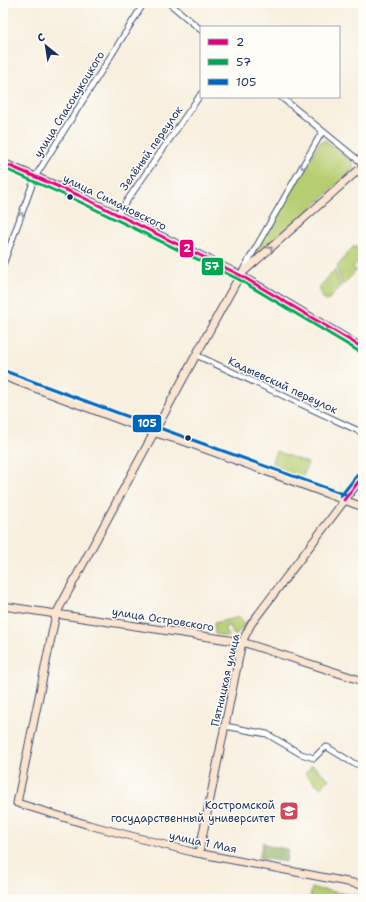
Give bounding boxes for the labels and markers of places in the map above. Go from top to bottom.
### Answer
unlabelled marker [65,192,75,202]
unlabelled marker [183,433,193,443]
place label: Костромской государственный университет [111,798,275,826]
school or university icon: Костромской государственный университет [278,800,300,822]

